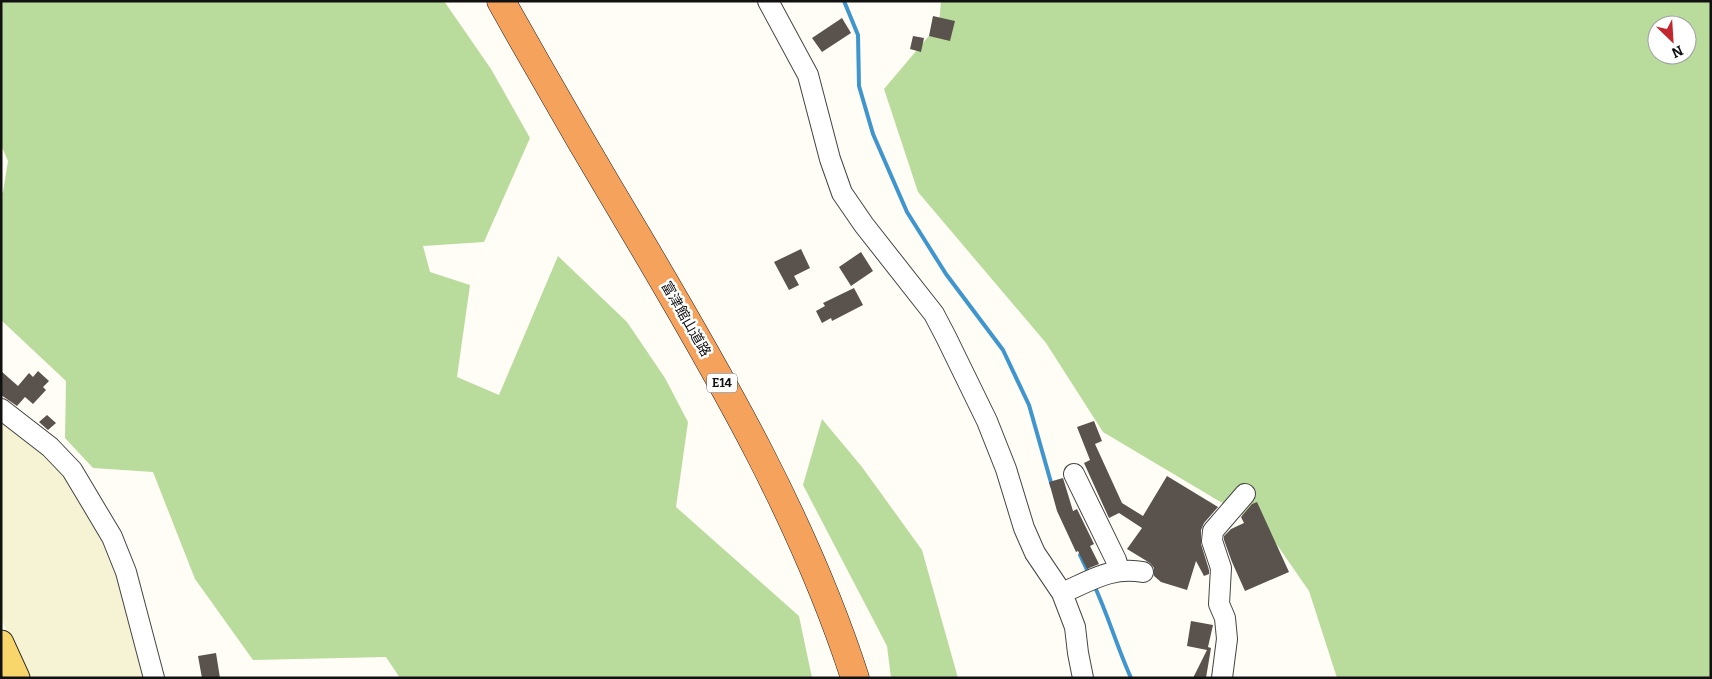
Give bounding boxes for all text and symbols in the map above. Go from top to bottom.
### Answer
north arrow [1647,15,1697,65]
text: N [1669,41,1686,61]
street label: 富津館山道路 [658,278,714,360]
road number: E14 [707,373,737,392]

